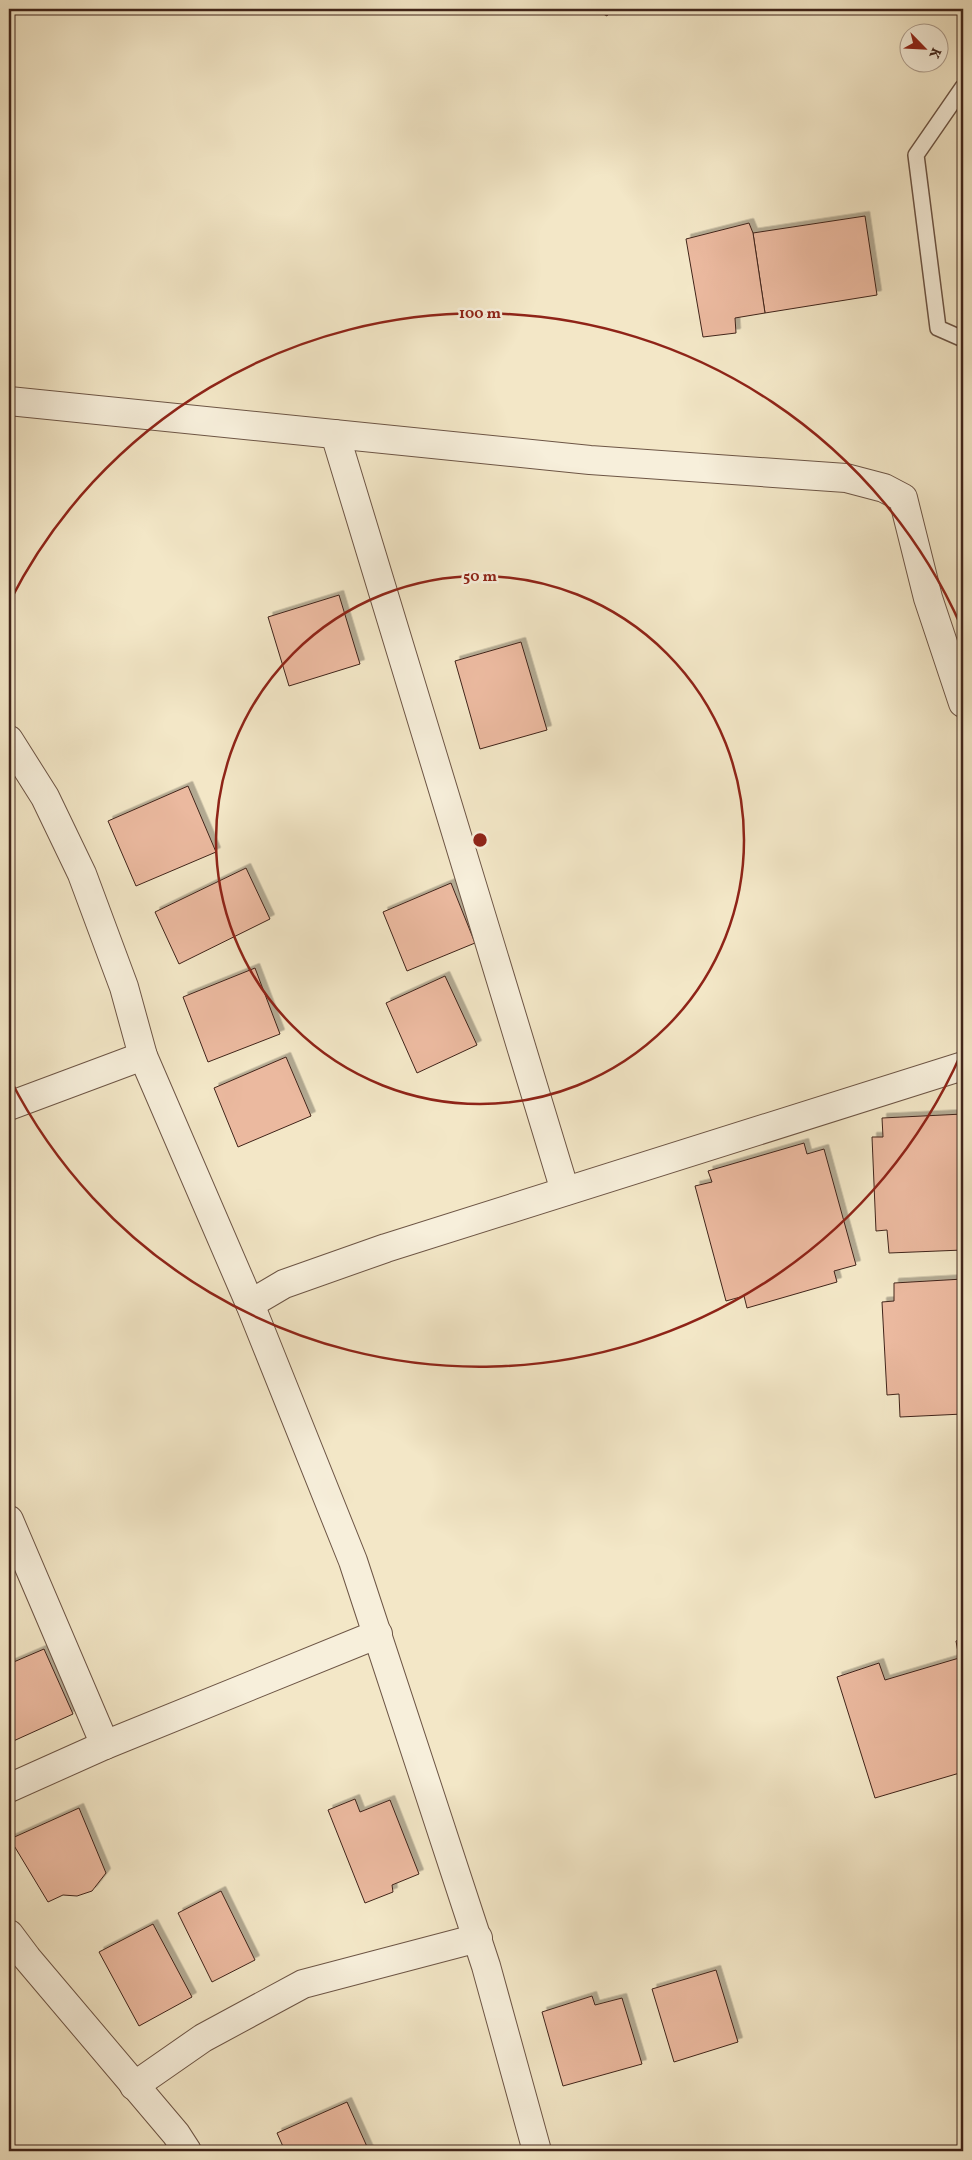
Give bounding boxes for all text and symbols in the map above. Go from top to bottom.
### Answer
north arrow [900,22,950,72]
text: K [924,44,945,61]
text: 100 m [459,304,502,325]
text: 50 m [463,567,497,588]
centre of rings [471,831,489,849]

